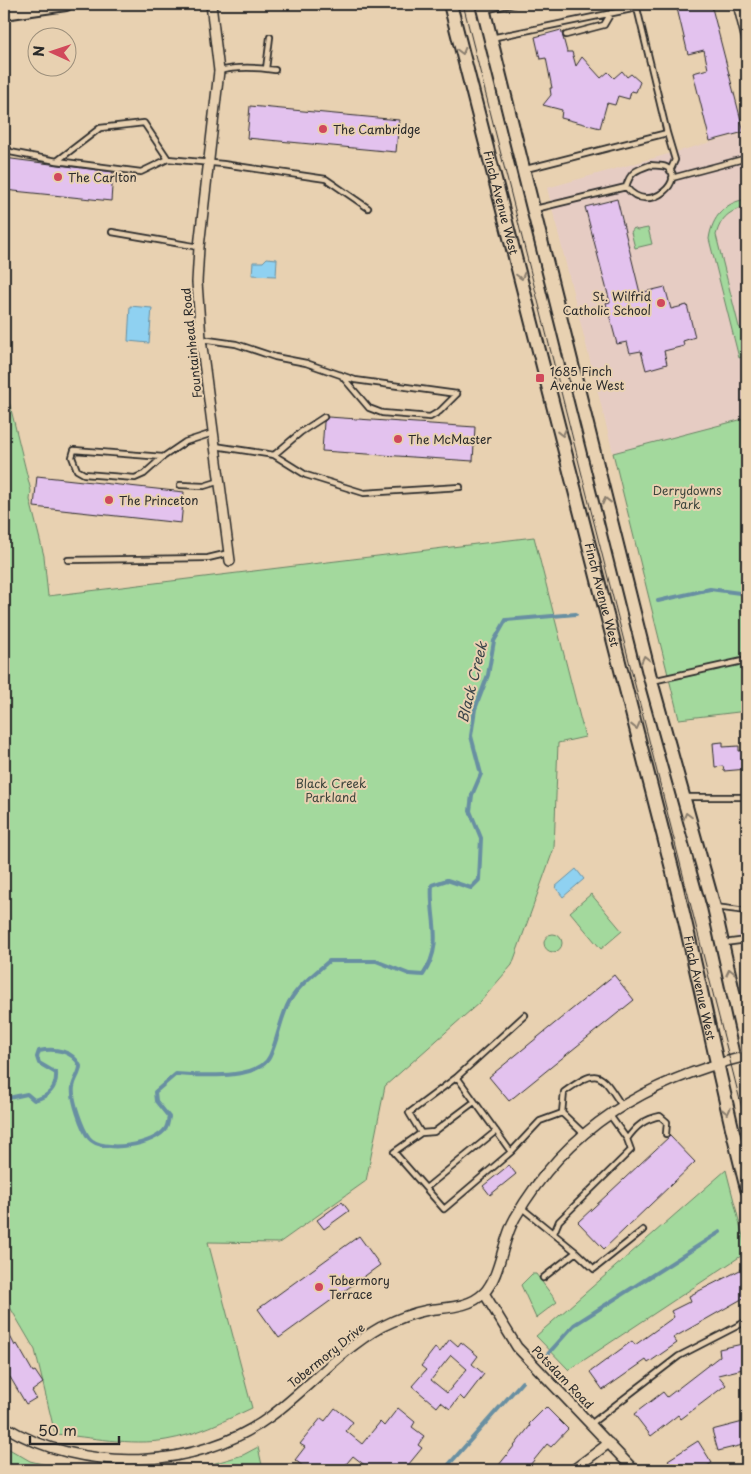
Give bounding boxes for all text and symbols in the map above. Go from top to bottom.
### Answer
north arrow [28,28,78,78]
text: N [28,45,49,57]
one-way arrow [456,46,467,55]
place label: The Cambridge [333,120,420,138]
marker: The Cambridge [317,123,329,135]
street label: Finch Avenue West [479,148,524,257]
place label: The Carlton [68,168,137,186]
marker: The Carlton [52,171,64,183]
one-way arrow [515,271,526,280]
street label: Fountainhead Road [176,287,206,399]
place label: St. Wilfrid Catholic School [562,287,652,319]
marker: St. Wilfrid Catholic School [655,297,667,309]
place label: 1685 Finch Avenue West [550,362,624,394]
marker: 1685 Finch Avenue West [534,372,546,384]
one-way arrow [556,429,567,438]
place label: The McMaster [408,430,492,448]
marker: The McMaster [392,433,404,445]
park label: Derrydowns Park [653,481,722,513]
place label: The Princeton [119,491,198,509]
marker: The Princeton [103,494,115,506]
one-way arrow [601,496,612,505]
street label: Finch Avenue West [580,540,625,649]
water label: Black Creek [452,638,493,725]
one-way arrow [640,654,651,663]
one-way arrow [630,722,640,730]
park label: Black Creek Parkland [296,774,366,806]
one-way arrow [683,812,693,820]
street label: Finch Avenue West [680,933,721,1042]
one-way arrow [725,968,736,977]
one-way arrow [721,1107,732,1116]
place label: Tobermory Terrace [329,1271,390,1303]
marker: Tobermory Terrace [313,1281,325,1293]
street label: Tobermory Drive [284,1318,368,1392]
street label: Potsdam Road [528,1341,598,1413]
scale bar [30,1414,119,1446]
text: 50 m [38,1418,77,1441]

